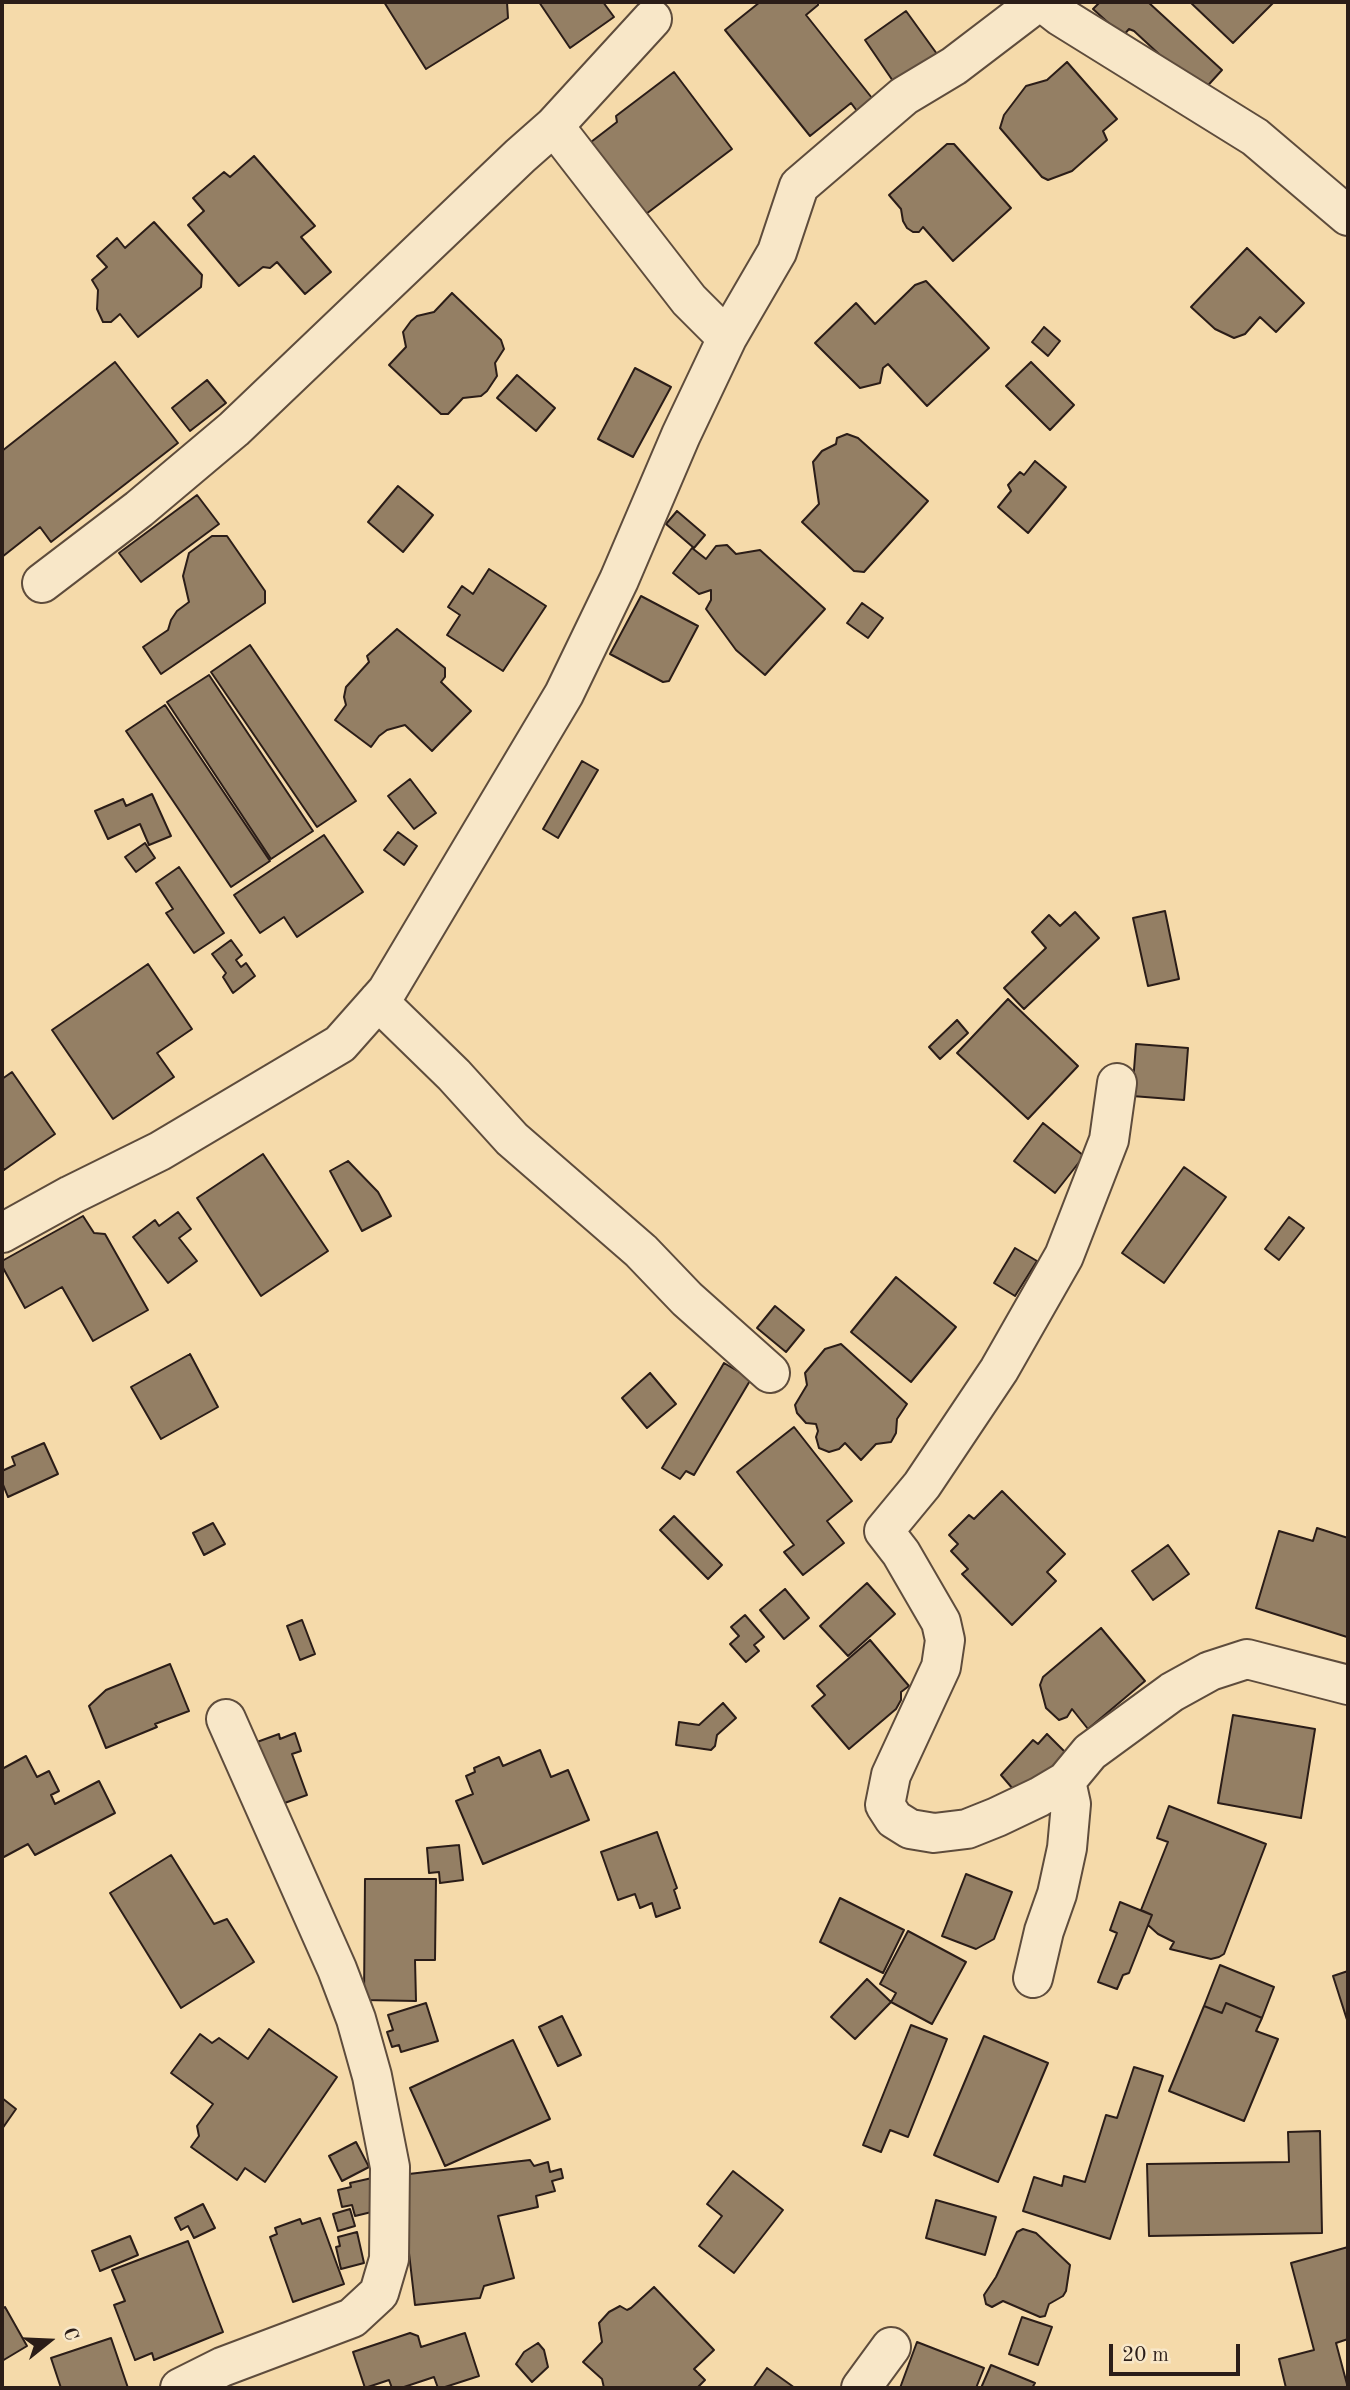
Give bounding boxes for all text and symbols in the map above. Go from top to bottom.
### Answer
north arrow [14,2306,84,2376]
text: С [58,2325,80,2343]
scale bar [1112,2330,1243,2374]
text: 20 m [1122,2345,1169,2366]

